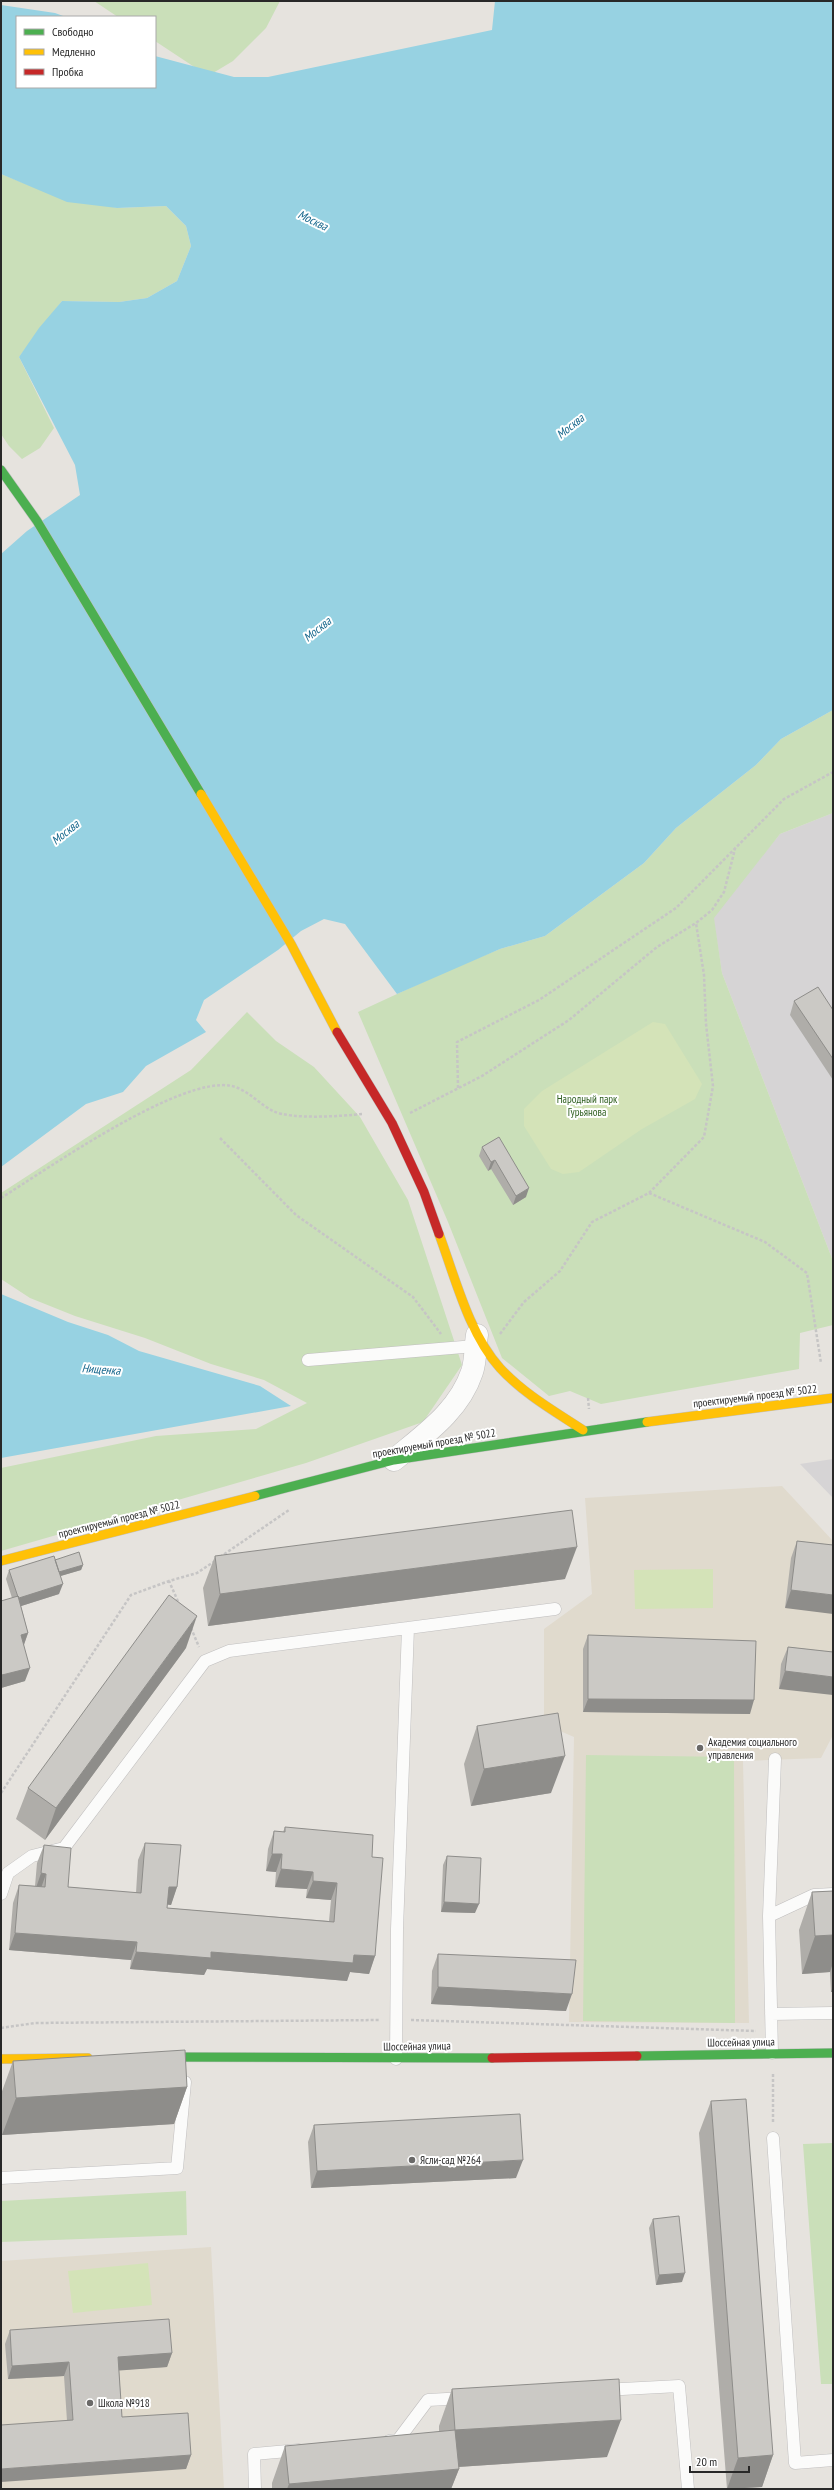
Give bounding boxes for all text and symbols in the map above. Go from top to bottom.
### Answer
legend [16,16,156,88]
text: Свободно [52,24,94,39]
text: Медленно [52,44,95,59]
text: Пробка [52,64,84,79]
water label: Москва [296,206,331,234]
water label: Москва [553,410,588,442]
water label: Москва [300,613,335,645]
water label: Москва [48,816,83,848]
park label: Народный парк Гурьянова [557,1092,618,1119]
water label: Нищенка [81,1360,122,1378]
street label: проектируемый проезд № 5022 [692,1381,818,1411]
street label: проектируемый проезд № 5022 [371,1425,497,1461]
street label: проектируемый проезд № 5022 [57,1497,181,1541]
place label: Академия социального управления [708,1735,797,1762]
marker: Академия социального управления [695,1743,705,1753]
street label: Шоссейная улица [707,2034,775,2050]
street label: Шоссейная улица [383,2038,451,2054]
place label: Ясли-сад №264 [420,2153,481,2167]
marker: Ясли-сад №264 [407,2155,417,2165]
place label: Школа №918 [98,2396,150,2410]
marker: Школа №918 [85,2398,95,2408]
scale bar [690,2448,749,2474]
text: 20 m [696,2454,717,2469]

